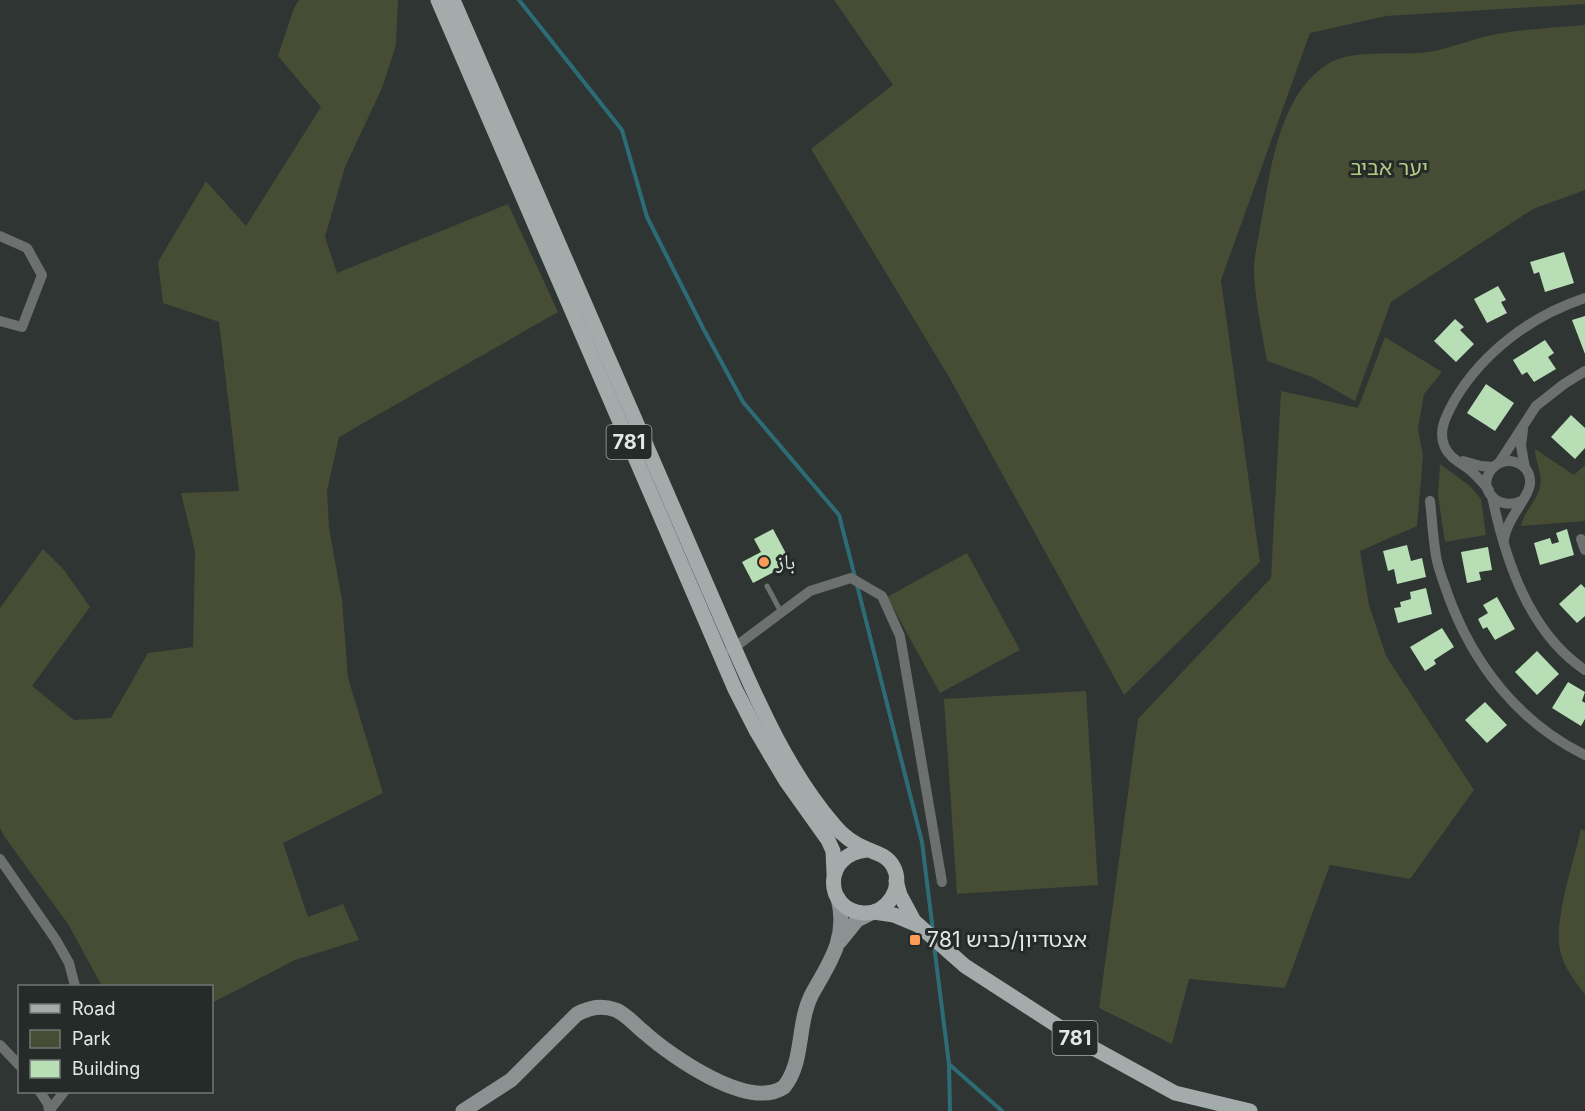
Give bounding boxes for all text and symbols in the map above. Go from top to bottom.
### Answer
park label: יער אביב [1350,155,1428,180]
road number: 781 [606,425,652,459]
place label: باز [775,549,795,574]
marker: باز [757,555,771,569]
place label: אצטדיון/כביש 781 [927,927,1087,952]
marker: אצטדיון/כביש 781 [908,933,922,947]
legend [18,985,213,1093]
text: Road [72,998,115,1019]
road number: 781 [1052,1021,1098,1055]
text: Park [72,1028,111,1049]
text: Building [72,1058,140,1079]

